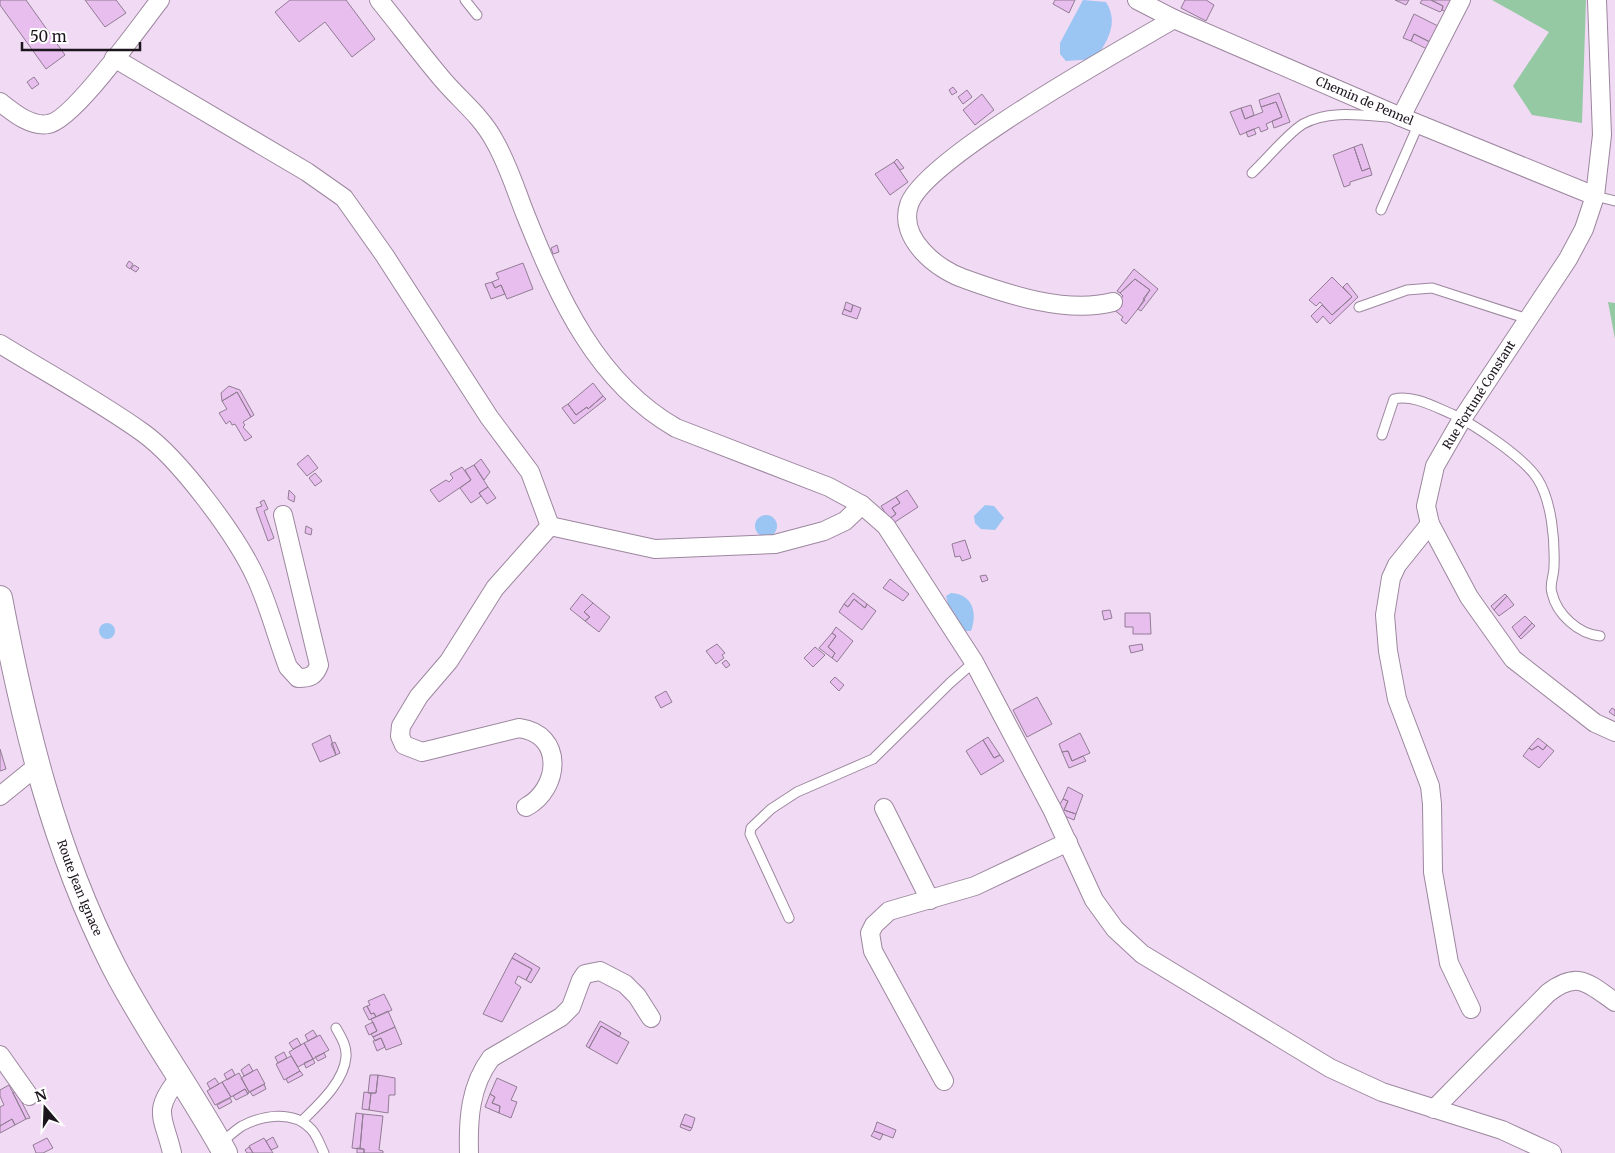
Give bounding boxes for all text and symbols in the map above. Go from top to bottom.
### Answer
scale bar [22,20,140,52]
text: 50 m [30,27,67,46]
street label: Chemin de Pennel [1314,73,1416,128]
street label: Rue Fortuné Constant [1439,337,1518,452]
street label: Route Jean Ignace [54,838,106,938]
north arrow [20,1083,70,1133]
text: N [33,1085,49,1106]

